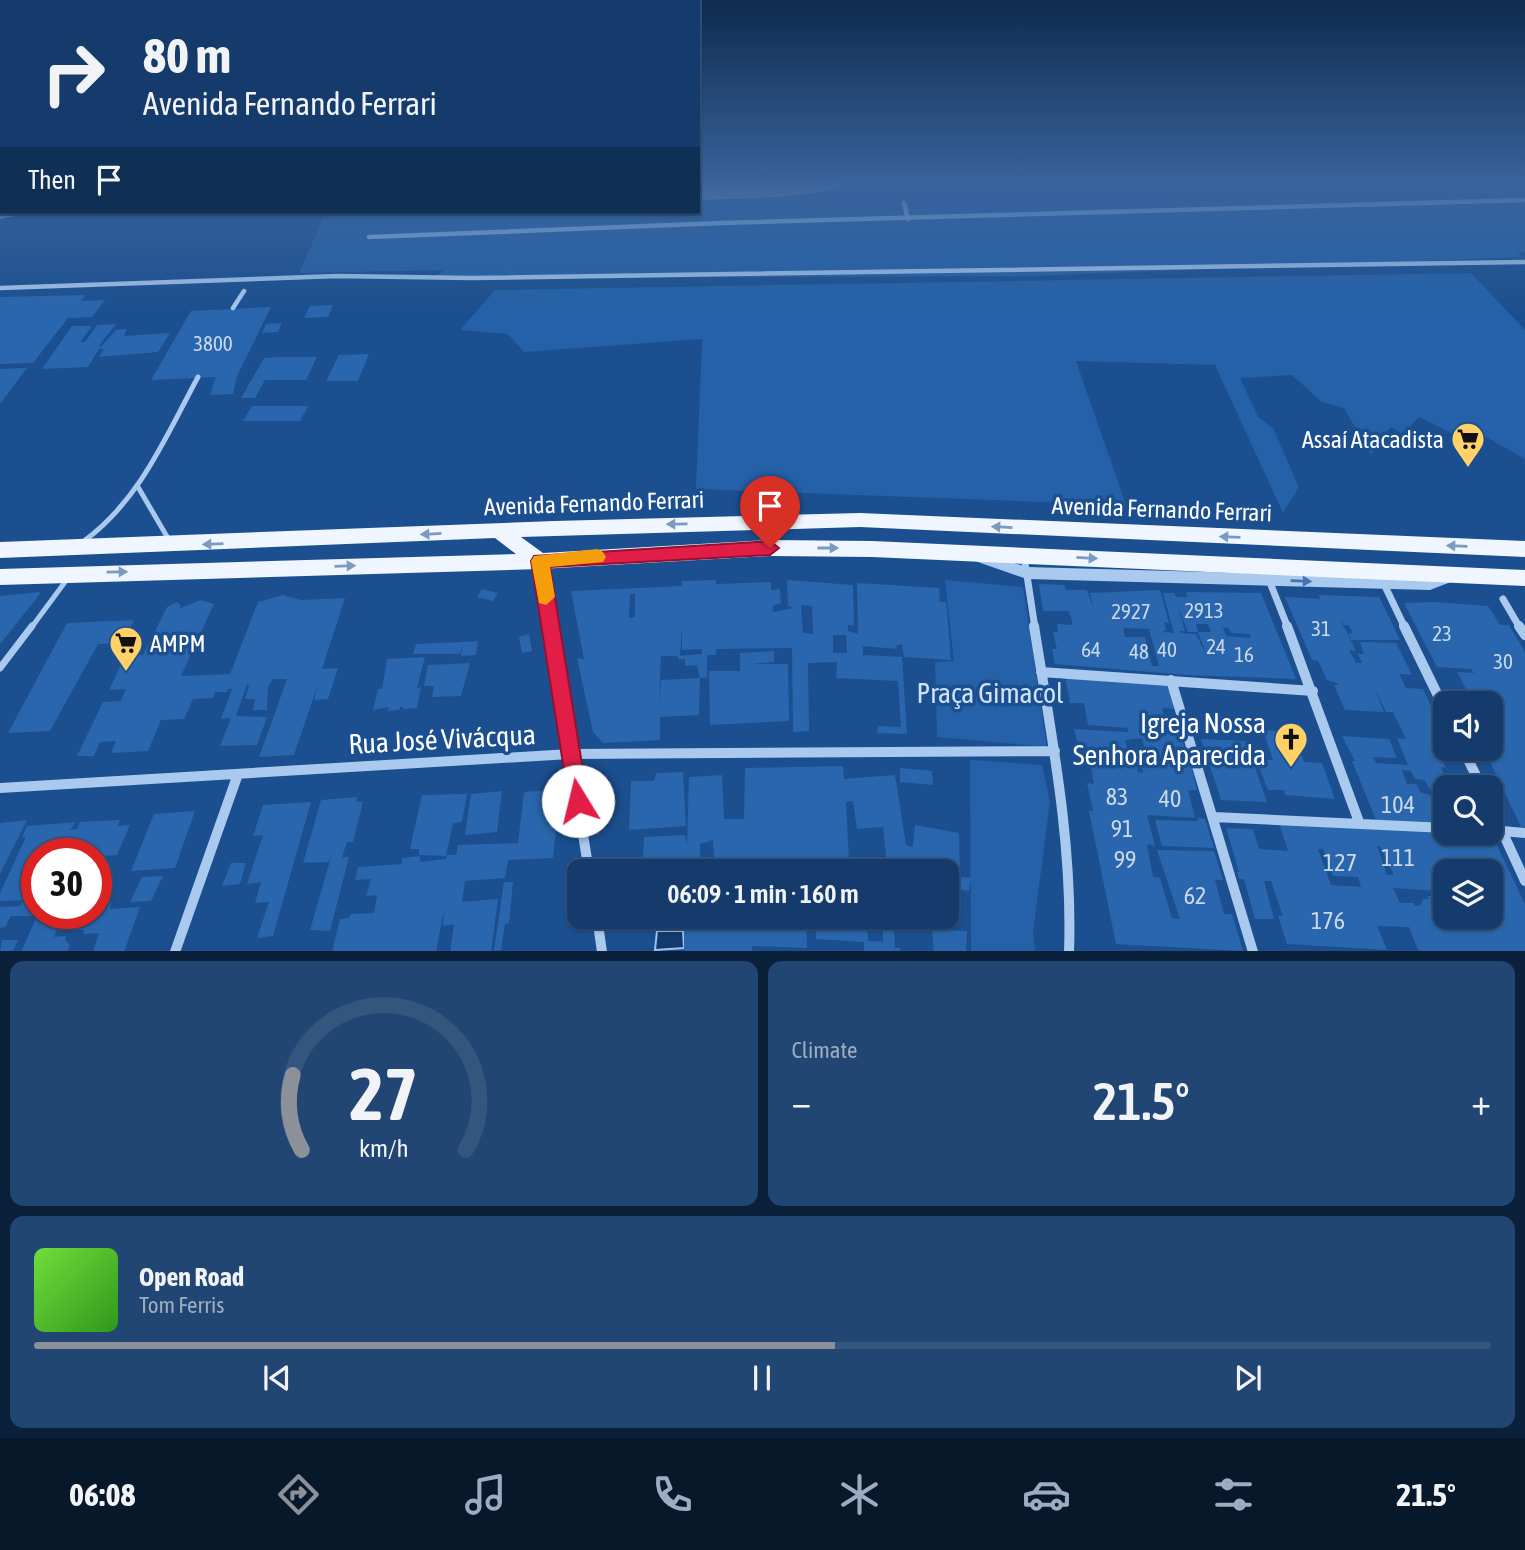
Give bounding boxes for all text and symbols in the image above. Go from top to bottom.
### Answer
text: 80 m [143,27,231,83]
icon: right [28,28,119,119]
text: Avenida Fernando Ferrari [143,85,437,122]
icon: arrive [90,161,128,199]
text: Then [28,165,76,195]
house number: 3800 [193,331,233,355]
supermarket icon: Assaí Atacadista [1449,420,1487,469]
place label: Assaí Atacadista [1302,426,1444,453]
pin [740,476,800,548]
street label: Avenida Fernando Ferrari [483,486,705,520]
icon: arrive [751,487,789,525]
street label: Avenida Fernando Ferrari [1051,492,1273,526]
one-way arrow [666,519,688,530]
one-way arrow [991,521,1013,532]
one-way arrow [419,529,441,540]
one-way arrow [1218,531,1240,542]
one-way arrow [202,538,224,550]
one-way arrow [1446,541,1468,552]
one-way arrow [818,543,840,554]
one-way arrow [1077,553,1099,564]
one-way arrow [334,560,356,572]
one-way arrow [106,566,128,578]
one-way arrow [1290,575,1312,586]
house number: 2913 [1184,598,1224,622]
house number: 2927 [1111,599,1151,623]
house number: 31 [1311,616,1331,640]
house number: 23 [1432,621,1452,645]
supermarket icon: AMPM [107,624,145,673]
place label: AMPM [150,630,206,657]
house number: 24 [1206,634,1226,658]
house number: 64 [1081,637,1101,661]
house number: 40 [1157,637,1177,661]
house number: 48 [1129,639,1149,663]
house number: 16 [1234,642,1254,666]
house number: 30 [1493,649,1513,673]
park label: Praça Gimacol [916,677,1064,709]
map controls [1433,691,1503,929]
button: sound [1433,691,1503,761]
place label: Igreja Nossa Senhora Aparecida [1073,707,1266,771]
street label: Rua José Vivácqua [348,718,536,760]
church icon: Igreja Nossa Senhora Aparecida [1272,720,1310,769]
position arrow [541,764,615,838]
button: search [1433,775,1503,845]
house number: 83 [1106,783,1128,810]
house number: 40 [1159,785,1181,812]
house number: 104 [1381,791,1415,818]
house number: 91 [1111,815,1133,842]
speed limit sign: 30 [21,838,112,929]
house number: 111 [1381,844,1415,871]
house number: 99 [1114,846,1136,873]
house number: 127 [1323,849,1357,876]
button: layers [1433,859,1503,929]
text: 06:09 · 1 min · 160 m [667,879,859,909]
house number: 62 [1184,882,1206,909]
house number: 176 [1311,907,1345,934]
text: Climate [792,1037,857,1063]
text: 27 [350,1052,418,1135]
text: 21.5° [1093,1071,1190,1131]
text: − [792,1080,811,1123]
text: + [1471,1080,1491,1123]
text: km/h [359,1133,409,1161]
text: Open Road [139,1262,244,1292]
text: Tom Ferris [139,1292,224,1318]
icon: previous [258,1359,296,1397]
icon: pause [743,1359,781,1397]
icon: next [1229,1359,1267,1397]
icon: directions [274,1470,323,1519]
icon: music [461,1470,510,1519]
icon: phone [648,1470,697,1519]
icon: climate [835,1470,884,1519]
icon: car [1022,1470,1071,1519]
icon: filters [1209,1470,1258,1519]
text: 06:08 [69,1476,136,1513]
text: 21.5° [1396,1476,1456,1513]

